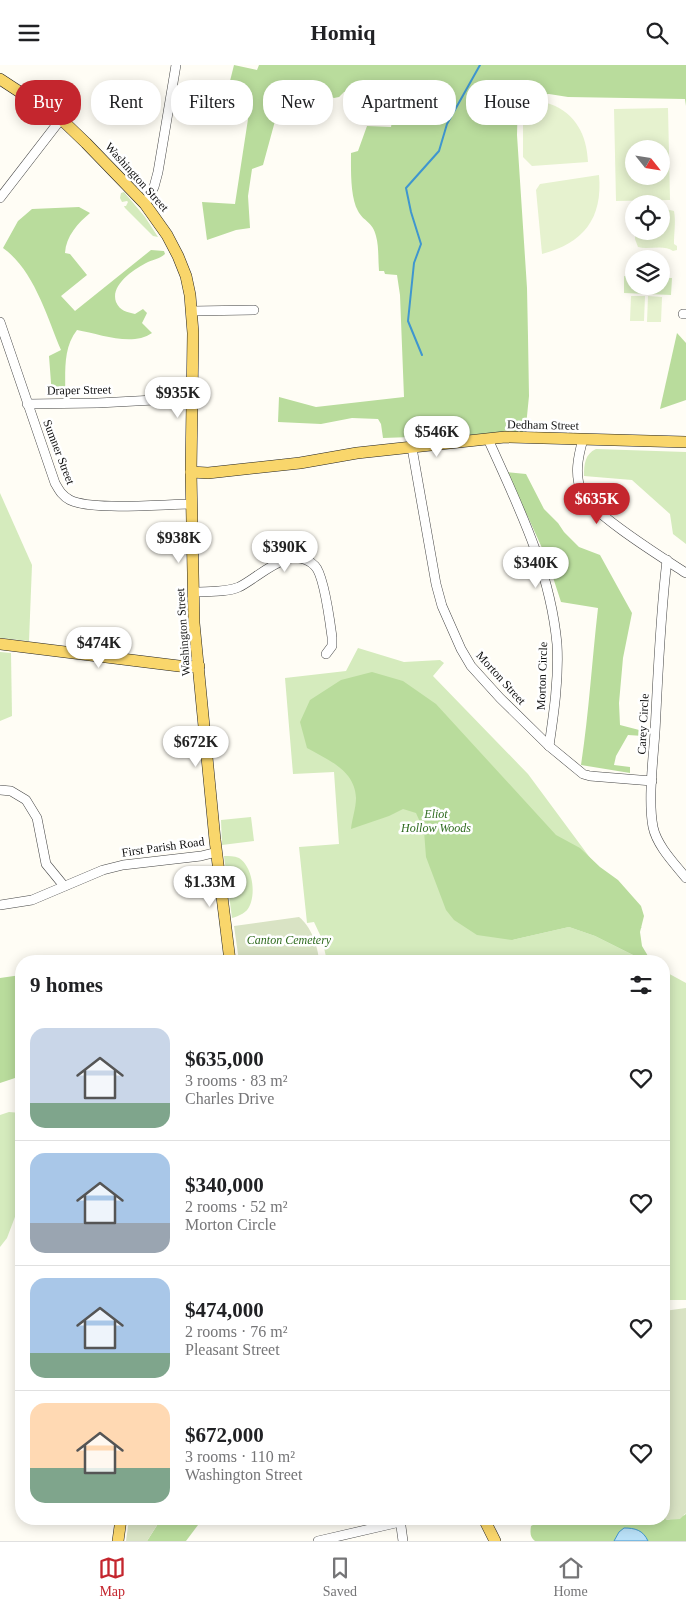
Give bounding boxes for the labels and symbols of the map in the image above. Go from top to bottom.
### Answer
street label: Washington Street [102,140,172,215]
north arrow [625,140,670,185]
pin: $935K [143,377,213,419]
street label: Draper Street [47,382,112,398]
pin: $546K [402,415,472,458]
street label: Dedham Street [507,417,580,433]
street label: Sumner Street [40,418,78,487]
pin: $635K [562,483,632,525]
pin: $938K [144,521,214,564]
pin: $390K [250,531,320,573]
pin: $340K [501,547,571,589]
street label: Washington Street [173,587,193,676]
pin: $474K [64,627,134,669]
street label: Morton Circle [534,642,550,710]
street label: Morton Street [473,648,529,708]
street label: Carey Circle [634,693,652,755]
pin: $672K [161,725,231,768]
park label: Eliot Hollow Woods [400,807,471,835]
street label: First Parish Road [121,834,205,860]
pin: $1.33M [169,865,251,908]
park label: Canton Cemetery [247,933,332,947]

